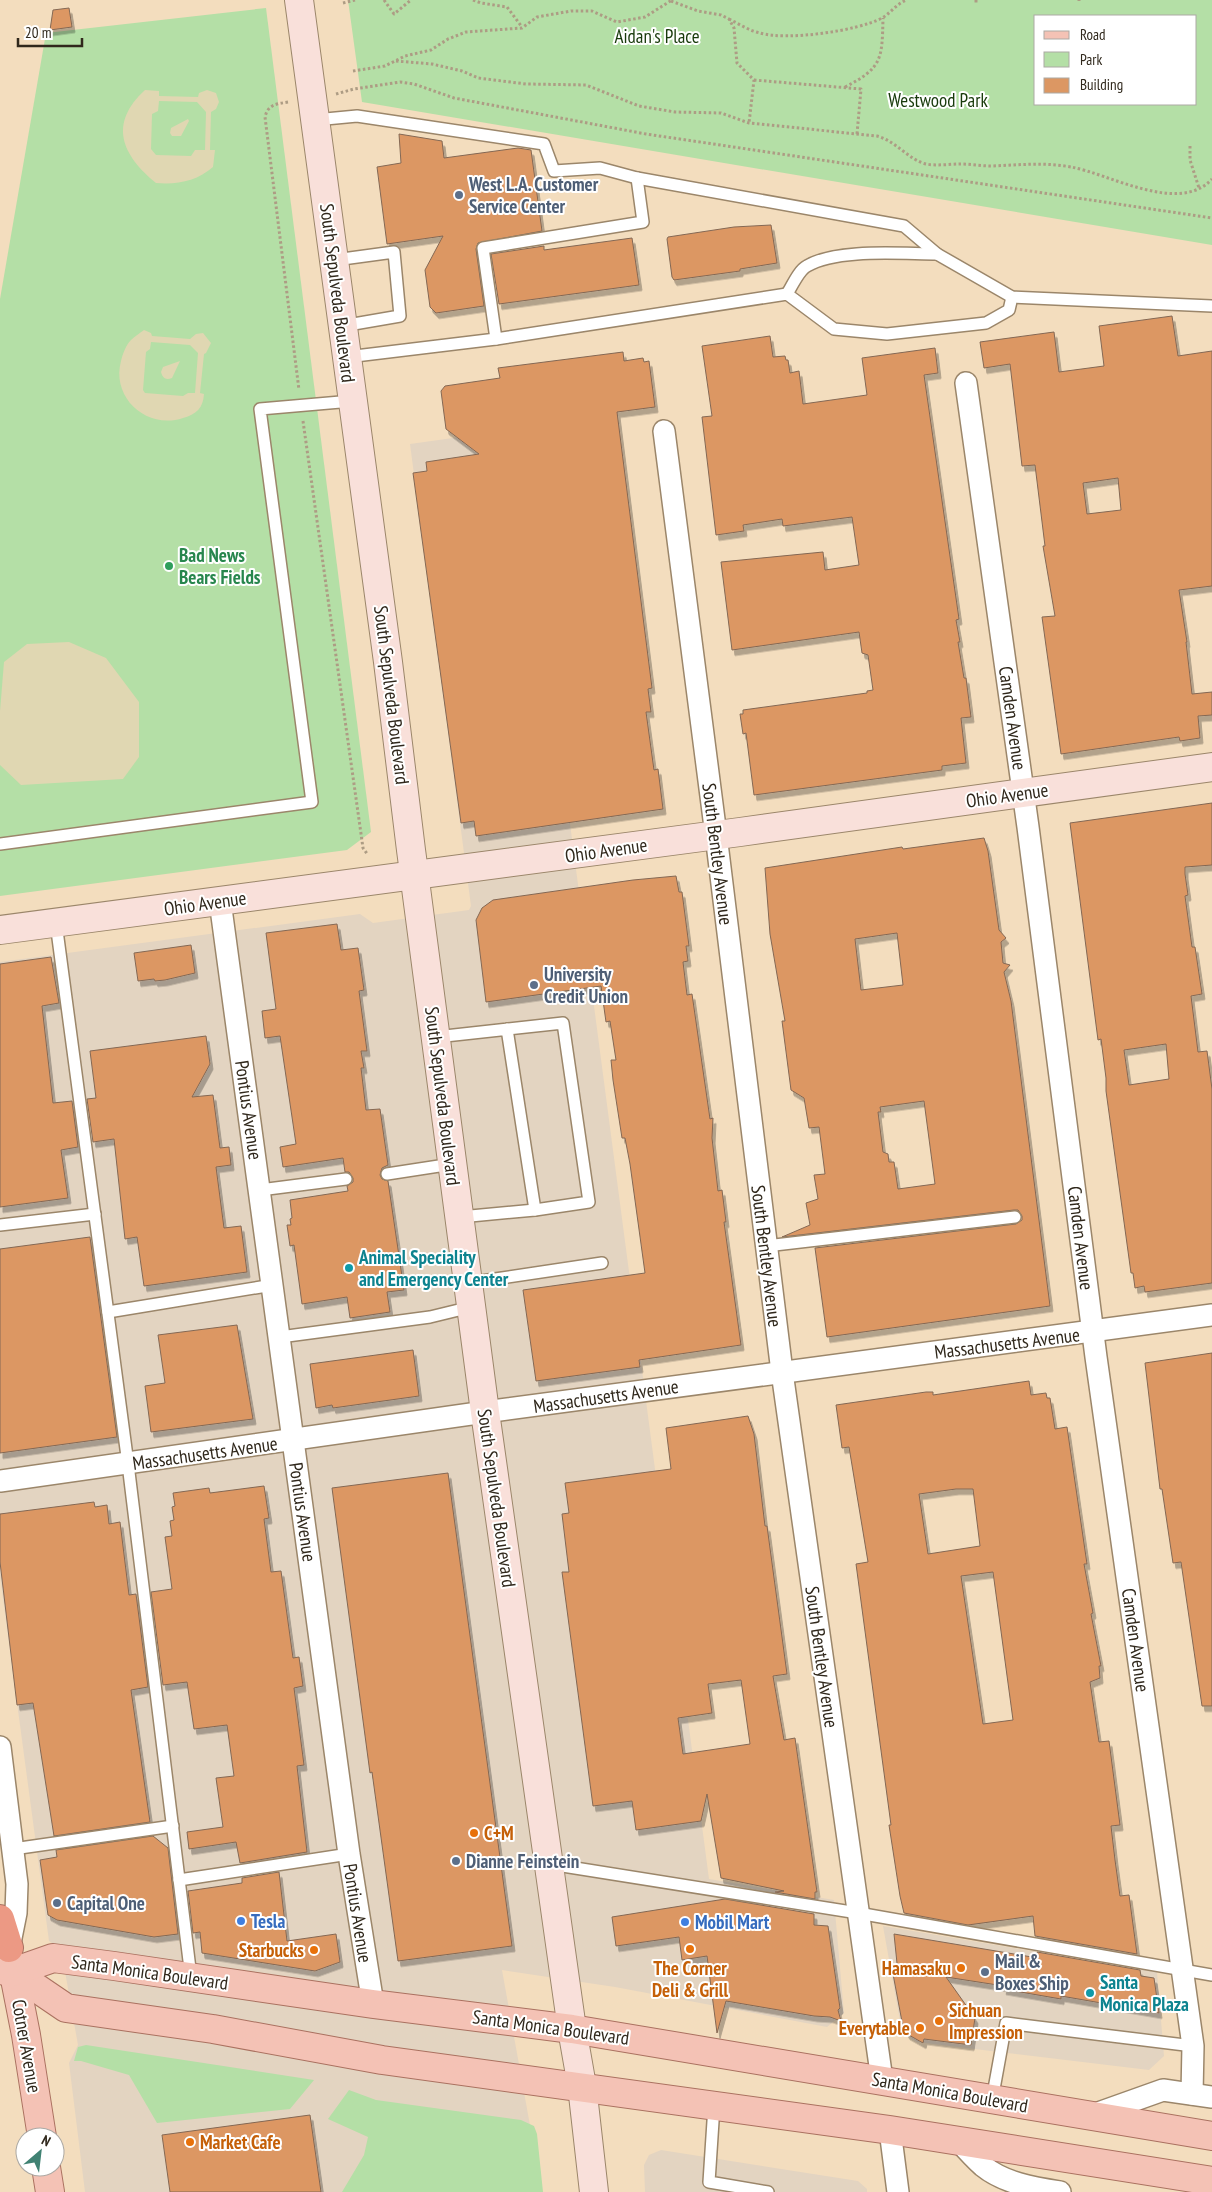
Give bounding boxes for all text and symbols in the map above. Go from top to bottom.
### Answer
scale bar [18,15,81,47]
legend [1034,15,1197,105]
text: 20 m [25,23,51,42]
park label: Aidan's Place [614,24,700,48]
text: Road [1080,25,1106,44]
text: Park [1080,50,1102,69]
text: Building [1080,75,1123,94]
park label: Westwood Park [888,88,988,112]
place label: West L.A. Customer Service Center [468,172,599,218]
marker: West L.A. Customer Service Center [453,189,465,201]
street label: South Sepulveda Boulevard [315,202,361,384]
place label: Bad News Bears Fields [179,543,261,589]
marker: Bad News Bears Fields [163,560,175,572]
street label: South Sepulveda Boulevard [369,604,415,786]
street label: Camden Avenue [994,665,1032,772]
street label: Ohio Avenue [964,777,1050,813]
street label: South Bentley Avenue [697,782,739,926]
street label: Ohio Avenue [563,832,649,868]
street label: Ohio Avenue [162,885,248,921]
place label: University Credit Union [544,962,628,1008]
marker: University Credit Union [528,979,540,991]
street label: South Sepulveda Boulevard [420,1005,466,1187]
street label: Pontius Avenue [230,1059,268,1161]
street label: South Bentley Avenue [746,1184,788,1328]
street label: Camden Avenue [1063,1185,1099,1291]
place label: Animal Speciality and Emergency Center [358,1245,509,1291]
marker: Animal Speciality and Emergency Center [343,1262,355,1274]
street label: Massachusetts Avenue [933,1322,1081,1364]
street label: Massachusetts Avenue [532,1374,680,1418]
street label: South Sepulveda Boulevard [473,1407,521,1589]
street label: Massachusetts Avenue [131,1431,279,1475]
street label: Pontius Avenue [284,1461,322,1563]
street label: South Bentley Avenue [800,1585,844,1729]
street label: Camden Avenue [1117,1587,1155,1694]
place label: C+M [484,1821,514,1845]
marker: C+M [468,1827,480,1839]
place label: Dianne Feinstein [466,1849,579,1873]
marker: Dianne Feinstein [450,1855,462,1867]
street label: Pontius Avenue [338,1862,378,1964]
place label: Capital One [67,1891,145,1915]
marker: Capital One [51,1897,63,1909]
place label: Tesla [251,1909,285,1933]
place label: Mobil Mart [695,1910,770,1934]
marker: Tesla [235,1915,247,1927]
marker: Mobil Mart [679,1916,691,1928]
place label: Starbucks [239,1938,304,1962]
marker: The Corner Deli & Grill [684,1943,696,1955]
marker: Starbucks [308,1944,320,1956]
street label: Santa Monica Boulevard [70,1949,230,1995]
place label: Mail & Boxes Ship [995,1949,1069,1995]
place label: The Corner Deli & Grill [652,1956,728,2002]
place label: Hamasaku [882,1956,951,1980]
marker: Hamasaku [955,1962,967,1974]
marker: Mail & Boxes Ship [979,1966,991,1978]
place label: Santa Monica Plaza [1100,1970,1189,2016]
marker: Santa Monica Plaza [1084,1987,1096,1999]
street label: Cotner Avenue [7,1997,47,2095]
place label: Sichuan Impression [949,1998,1023,2044]
street label: Santa Monica Boulevard [471,2004,631,2050]
marker: Sichuan Impression [933,2015,945,2027]
place label: Everytable [839,2016,910,2040]
marker: Everytable [914,2022,926,2034]
street label: Santa Monica Boulevard [870,2066,1030,2118]
north arrow [15,2127,65,2177]
place label: Market Cafe [200,2130,281,2154]
text: N [39,2131,54,2150]
marker: Market Cafe [184,2136,196,2148]

